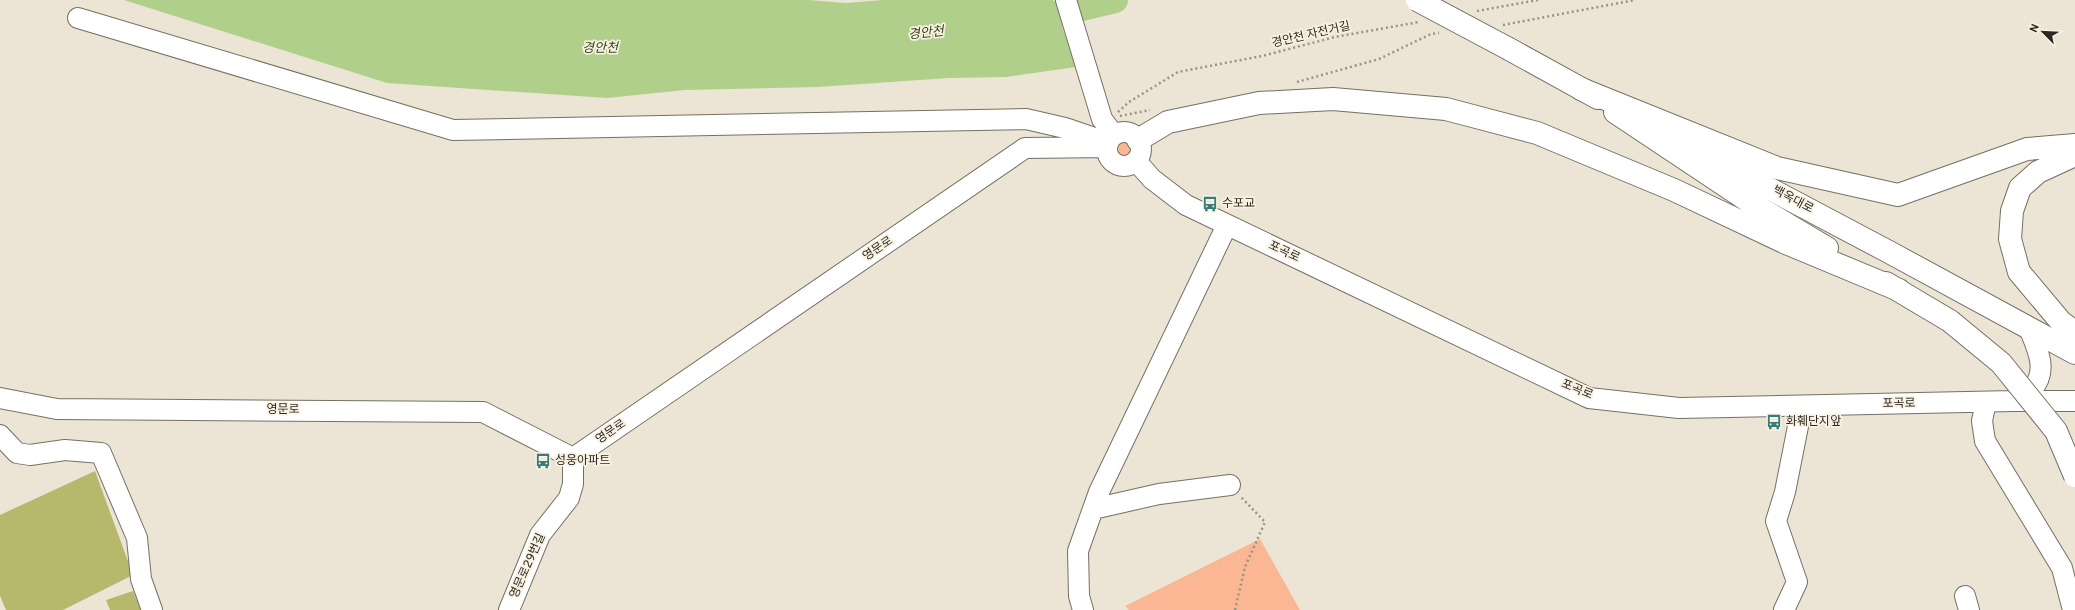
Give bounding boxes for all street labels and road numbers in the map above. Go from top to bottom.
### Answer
street label: 경안천 자전거길 [1270,18,1352,52]
street label: 백옥대로 [1770,183,1816,217]
street label: 영문로 [860,233,896,265]
street label: 포곡로 [1266,238,1302,266]
street label: 포곡로 [1559,376,1595,404]
street label: 포곡로 [1882,396,1916,412]
street label: 영문로 [266,402,300,418]
street label: 영문로 [593,416,629,448]
street label: 영문로29번길 [507,531,549,601]

